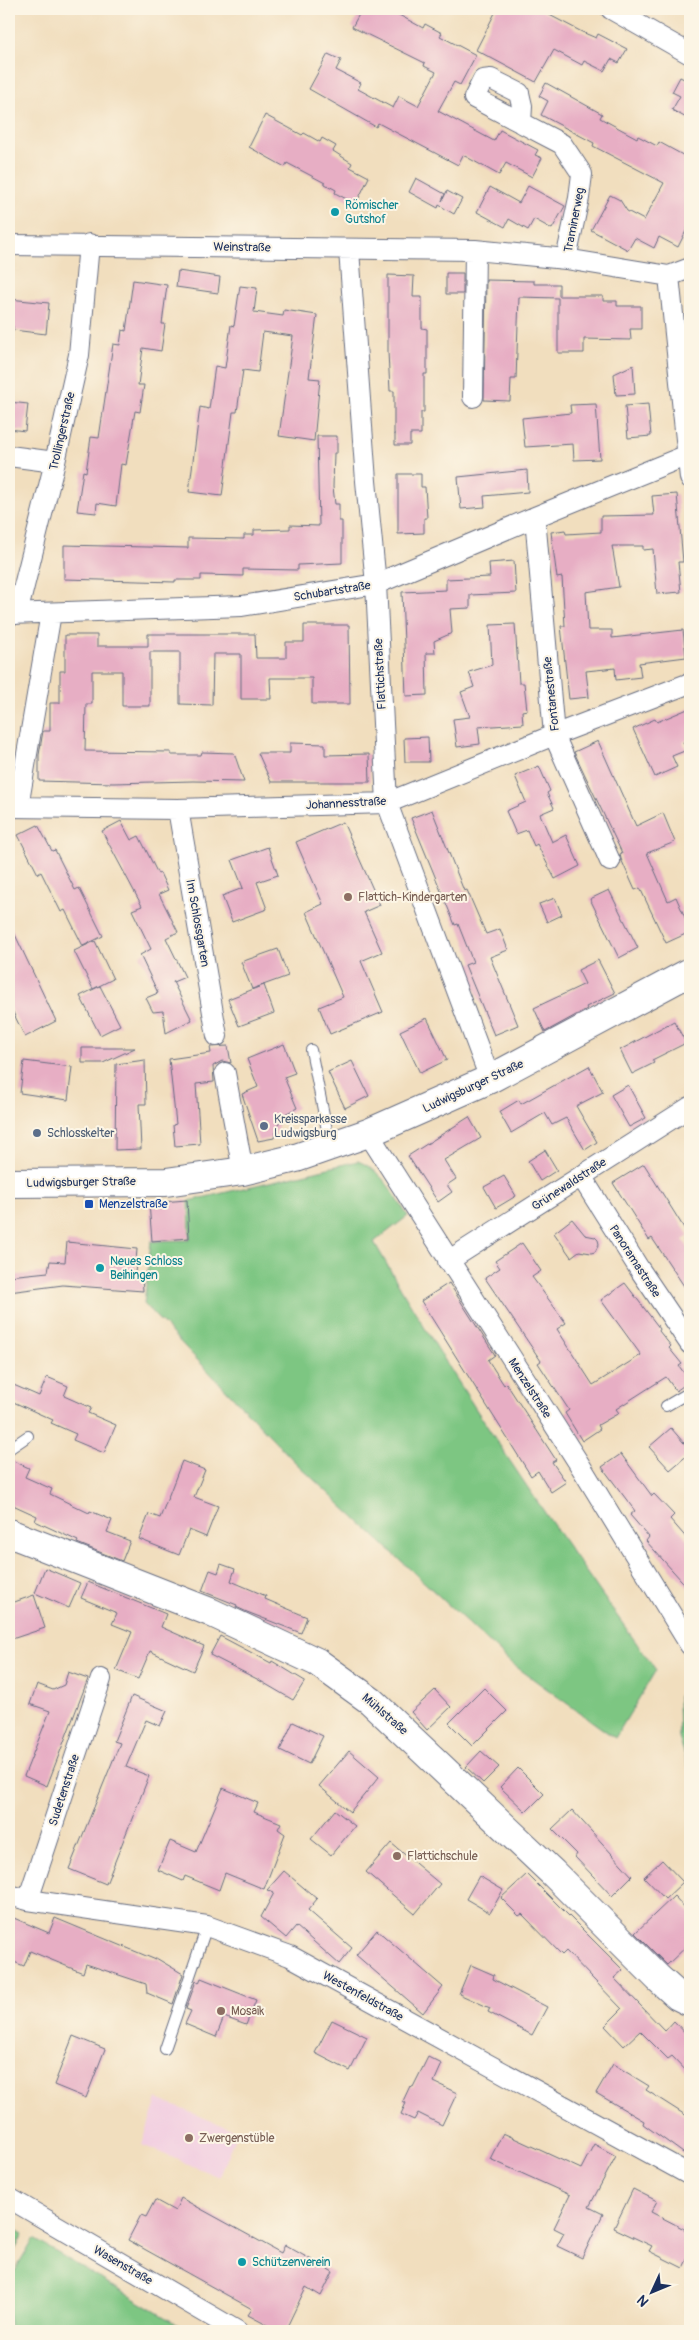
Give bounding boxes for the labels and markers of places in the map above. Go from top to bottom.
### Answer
place label: Römischer Gutshof [345,198,399,227]
marker: Römischer Gutshof [329,206,341,218]
place label: Flattich-Kindergarten [358,890,468,905]
marker: Flattich-Kindergarten [342,891,354,903]
place label: Kreissparkasse Ludwigsburg [274,1112,347,1141]
marker: Kreissparkasse Ludwigsburg [258,1120,270,1132]
place label: Schlosskelter [47,1126,115,1141]
marker: Schlosskelter [31,1127,43,1139]
place label: Menzelstraße [99,1197,168,1212]
marker: Menzelstraße [83,1198,95,1210]
place label: Neues Schloss Beihingen [110,1254,183,1283]
marker: Neues Schloss Beihingen [94,1262,106,1274]
place label: Flattichschule [407,1849,478,1864]
marker: Flattichschule [391,1850,403,1862]
place label: Mosaik [231,2004,264,2019]
marker: Mosaik [215,2005,227,2017]
place label: Zwergenstüble [199,2131,275,2146]
marker: Zwergenstüble [183,2132,195,2144]
place label: Schützenverein [252,2255,331,2270]
marker: Schützenverein [236,2256,248,2268]

